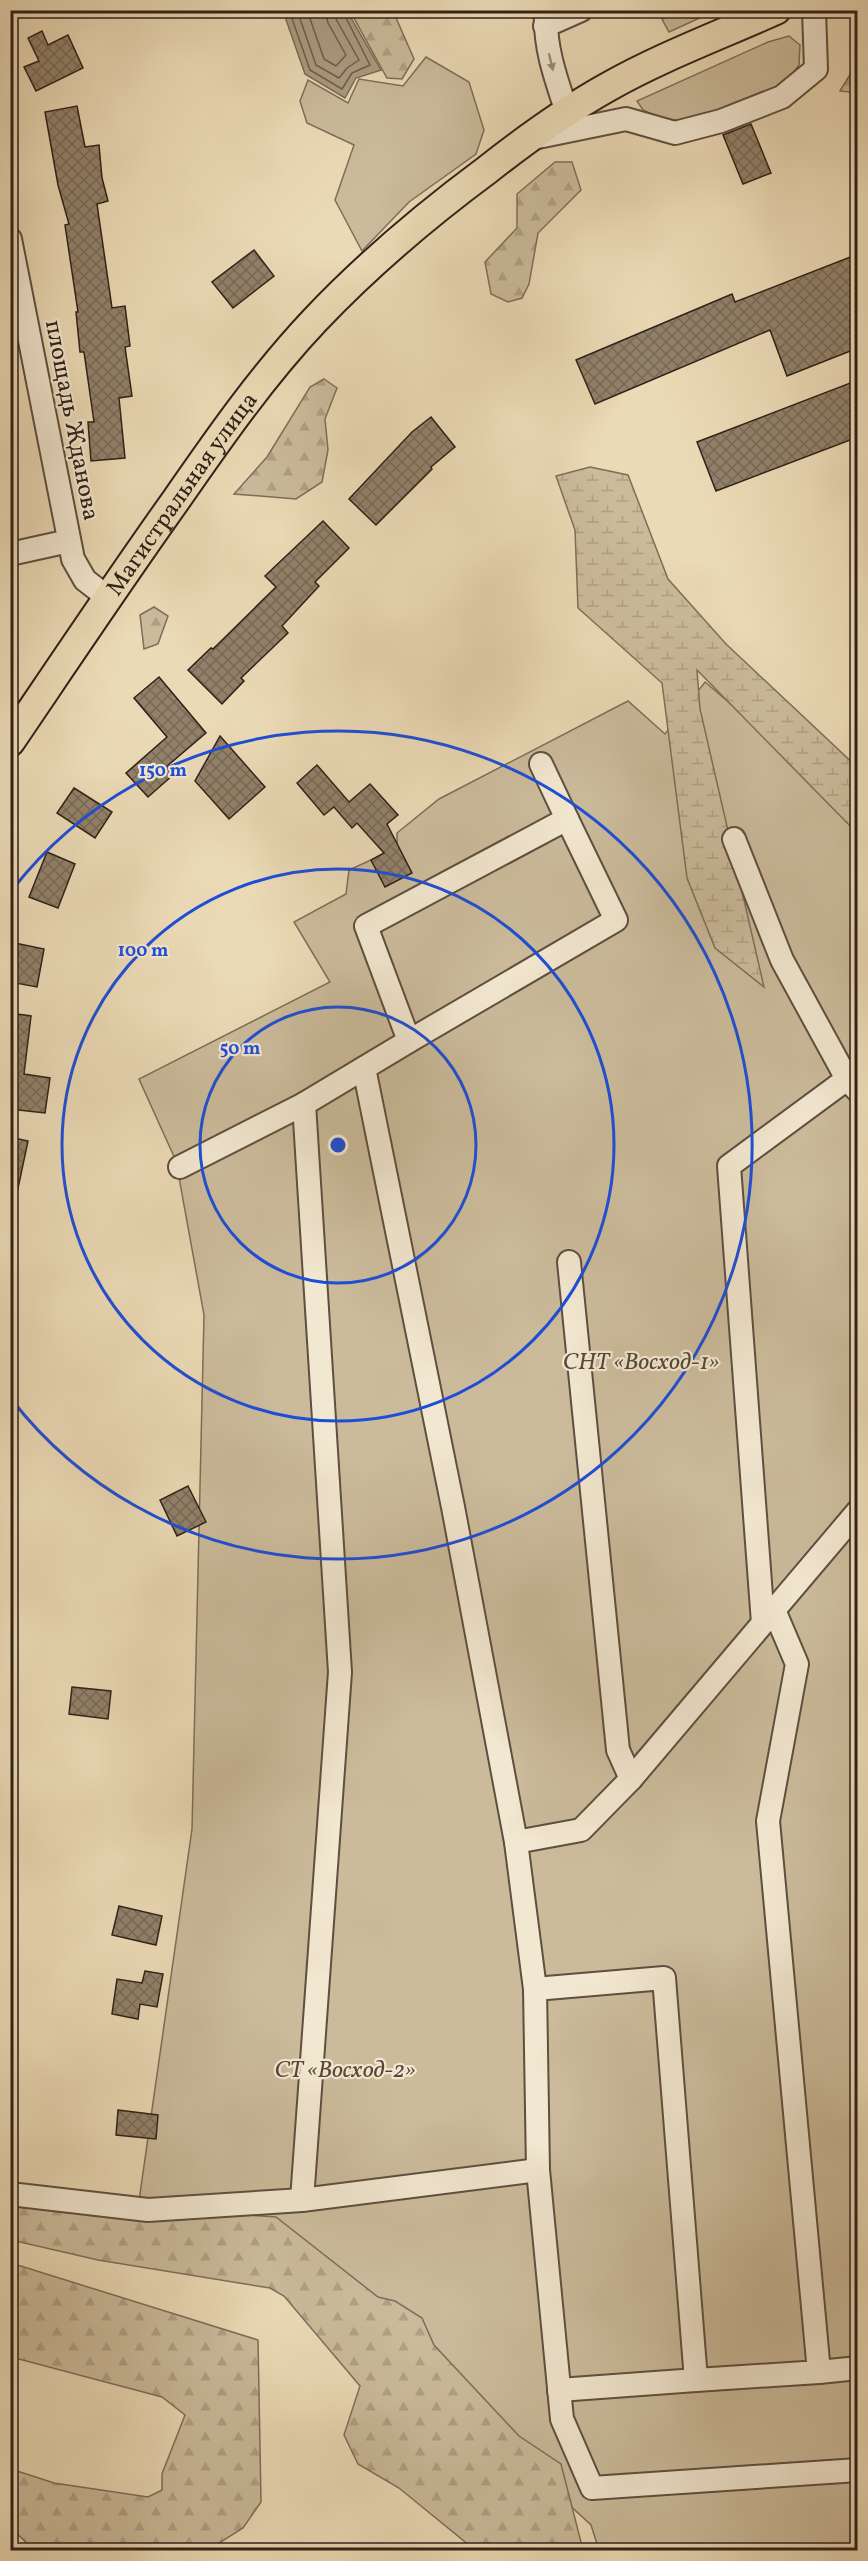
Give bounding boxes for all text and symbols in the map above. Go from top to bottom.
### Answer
one-way arrow [547,53,557,72]
street label: площадь Жданова [35,317,107,524]
street label: Магистральная улица [99,385,267,603]
text: 150 m [139,759,187,784]
text: 100 m [118,939,168,964]
text: 50 m [220,1037,260,1062]
centre of rings [328,1135,348,1155]
park label: СНТ «Восход-1» [563,1346,719,1380]
park label: СТ «Восход-2» [274,2054,416,2088]

